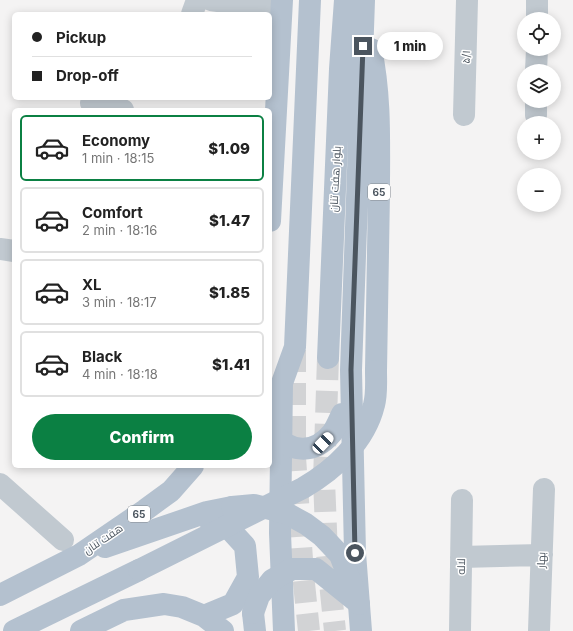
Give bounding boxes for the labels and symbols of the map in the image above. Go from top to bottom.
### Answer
callout: 1 min [377,32,443,60]
route end [354,37,372,55]
street label: ۵/۱ [459,50,473,64]
street label: بلوار هفت تنان [326,146,344,212]
road number: 65 [368,184,390,200]
car [310,430,336,456]
road number: 65 [128,506,150,522]
street label: هفت تنان [81,521,125,557]
route start [346,544,364,562]
street label: بهار [534,552,548,569]
street label: لاله ‍ [454,555,468,575]

